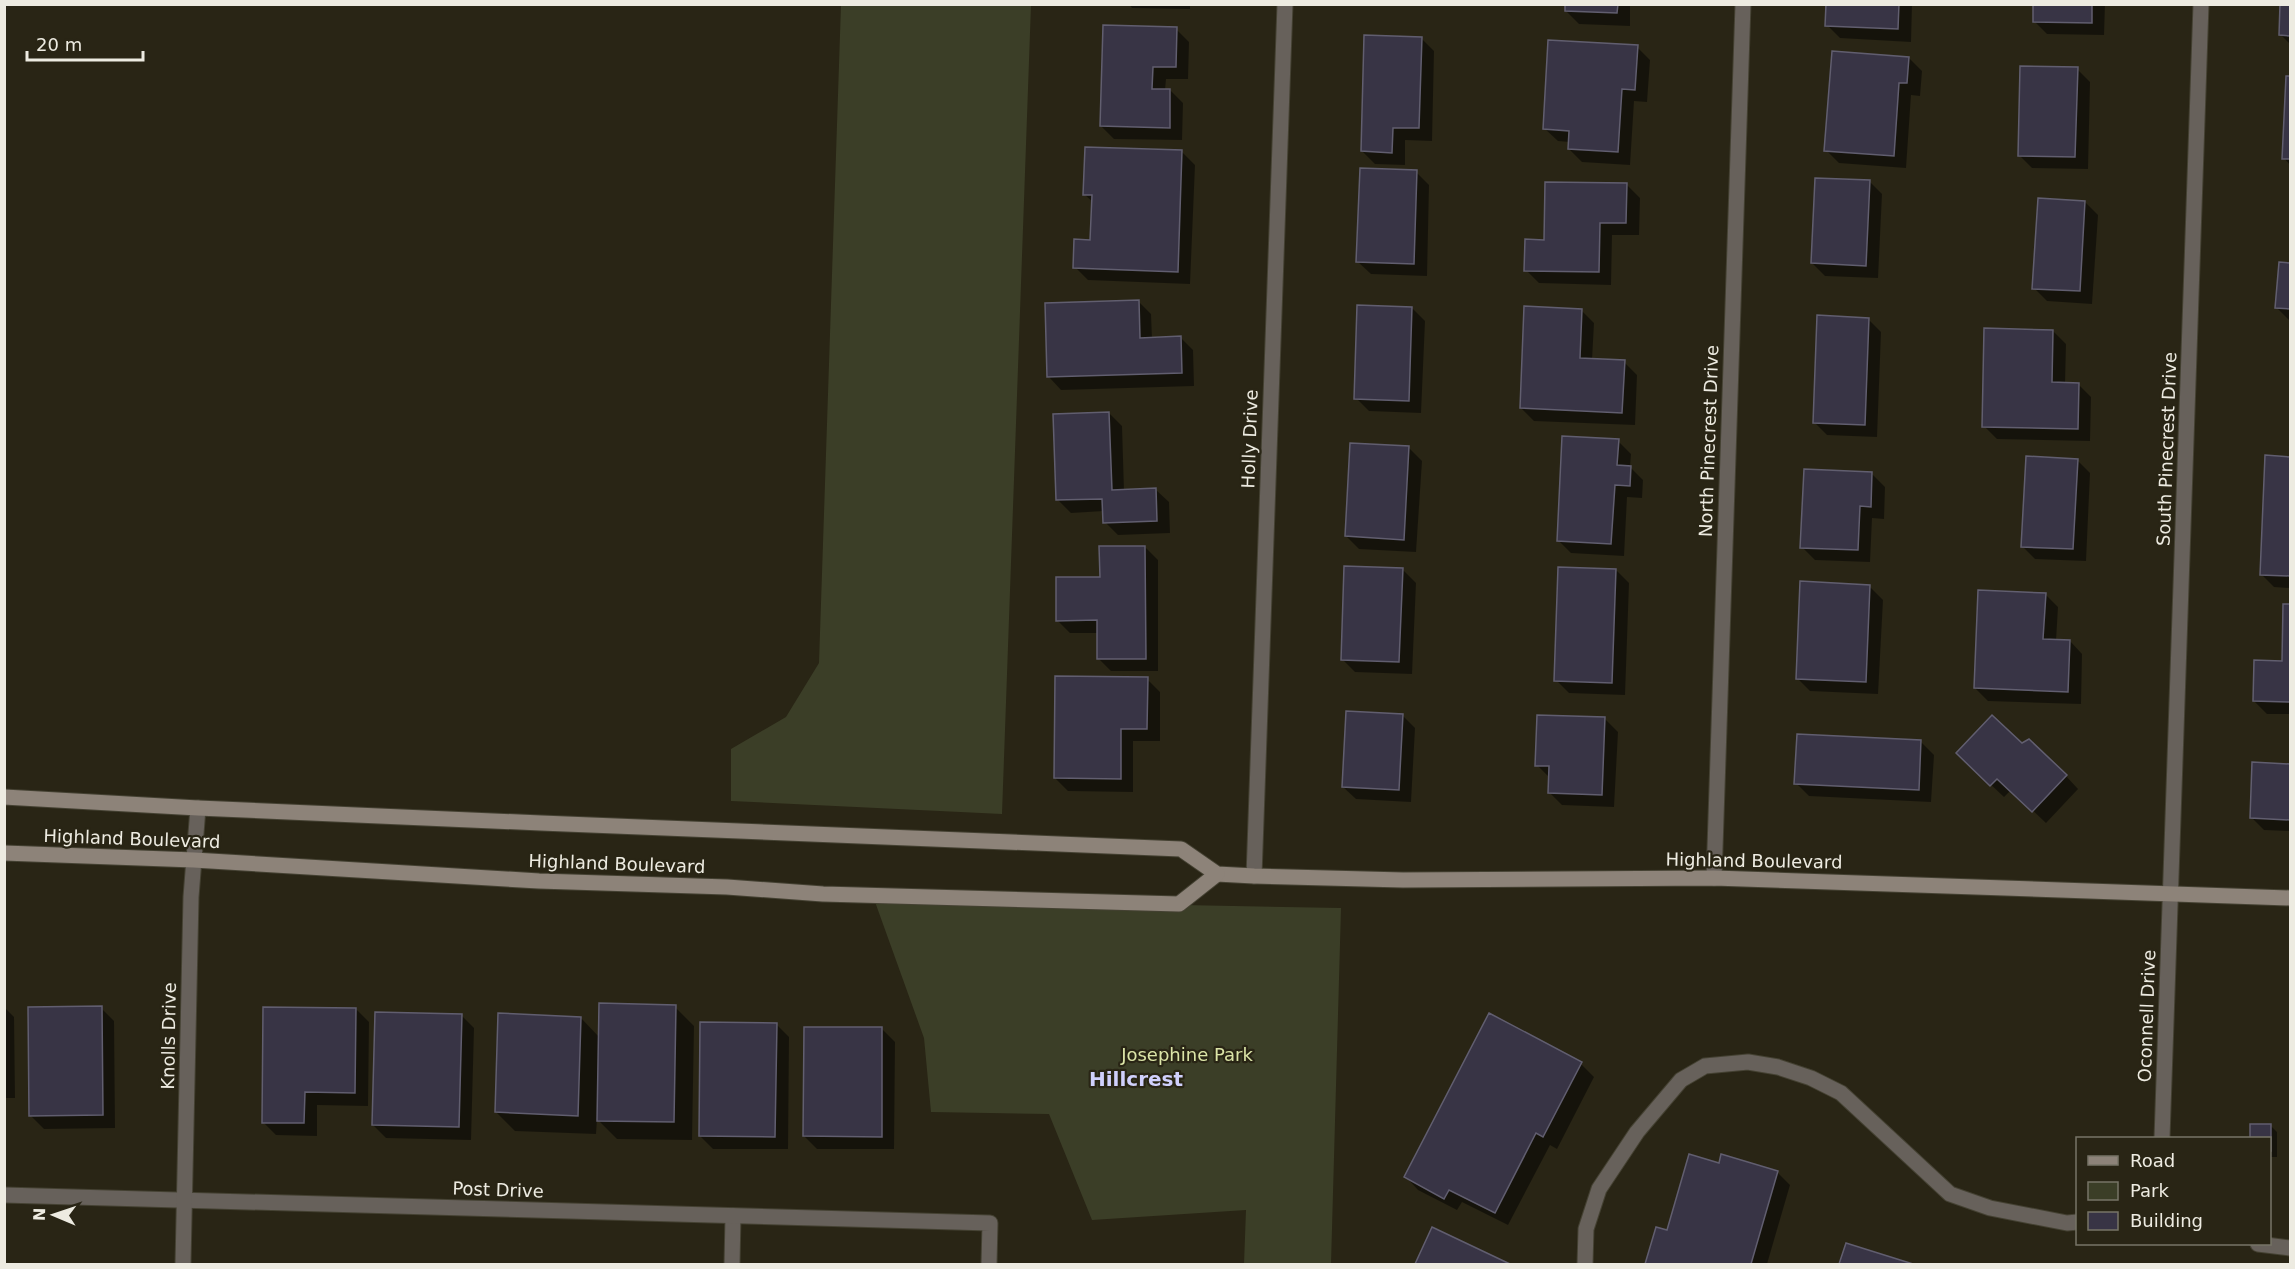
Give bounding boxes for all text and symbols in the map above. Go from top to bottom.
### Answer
scale bar [27,24,142,62]
text: 20 m [36,34,82,55]
street label: North Pinecrest Drive [1695,345,1722,537]
street label: South Pinecrest Drive [2153,352,2180,546]
street label: Holly Drive [1237,389,1262,489]
street label: Highland Boulevard [43,825,221,852]
street label: Highland Boulevard [1665,848,1843,873]
street label: Highland Boulevard [528,850,706,877]
street label: Oconnell Drive [2134,949,2159,1083]
street label: Knolls Drive [157,982,180,1090]
park label: Josephine Park [1120,1044,1253,1065]
district label: Hillcrest [1089,1067,1183,1091]
legend [2076,1137,2271,1245]
text: Road [2130,1150,2175,1171]
street label: Post Drive [452,1177,544,1202]
text: Park [2130,1180,2169,1201]
north arrow [24,1185,84,1245]
text: N [30,1207,49,1222]
text: Building [2130,1210,2203,1231]

